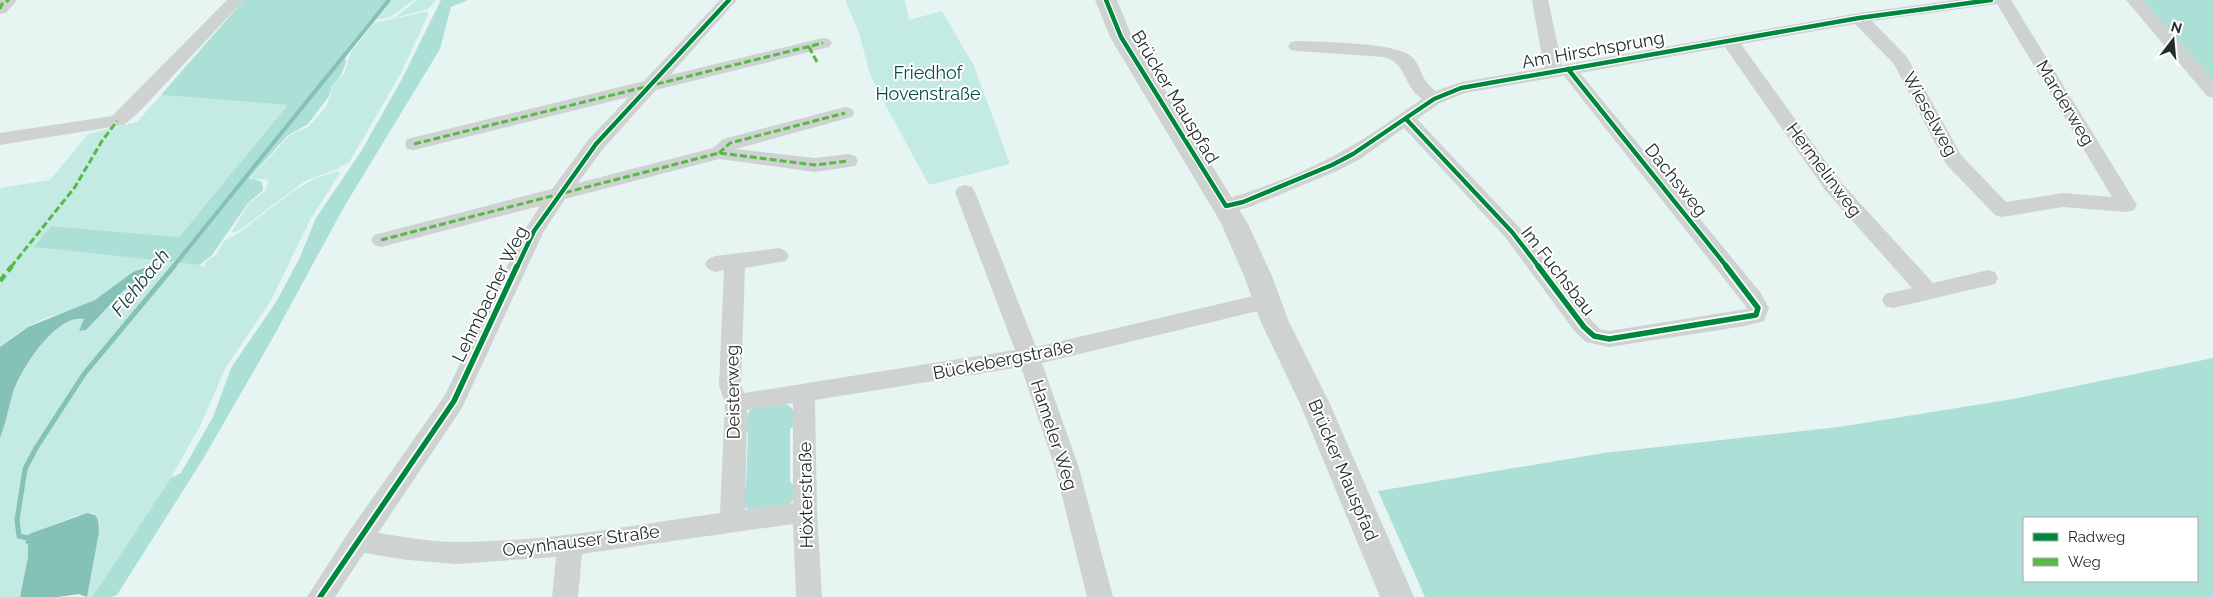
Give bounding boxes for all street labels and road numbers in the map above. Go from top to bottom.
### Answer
street label: Brücker Mauspfad [1127,26,1224,167]
street label: Am Hirschsprung [1520,27,1666,72]
street label: Marderweg [2032,56,2099,149]
street label: Wieselweg [1899,68,1962,160]
street label: Hermelinweg [1782,119,1867,221]
street label: Dachsweg [1641,139,1712,220]
street label: Lehmbacher Weg [447,222,532,365]
street label: Im Fuchsbau [1517,222,1600,319]
street label: Bückebergstraße [931,336,1075,383]
street label: Deisterweg [721,344,744,440]
street label: Hameler Weg [1027,377,1082,493]
street label: Brücker Mauspfad [1304,396,1383,544]
street label: Höxterstraße [794,441,817,548]
street label: Oeynhauser Straße [501,520,661,561]

